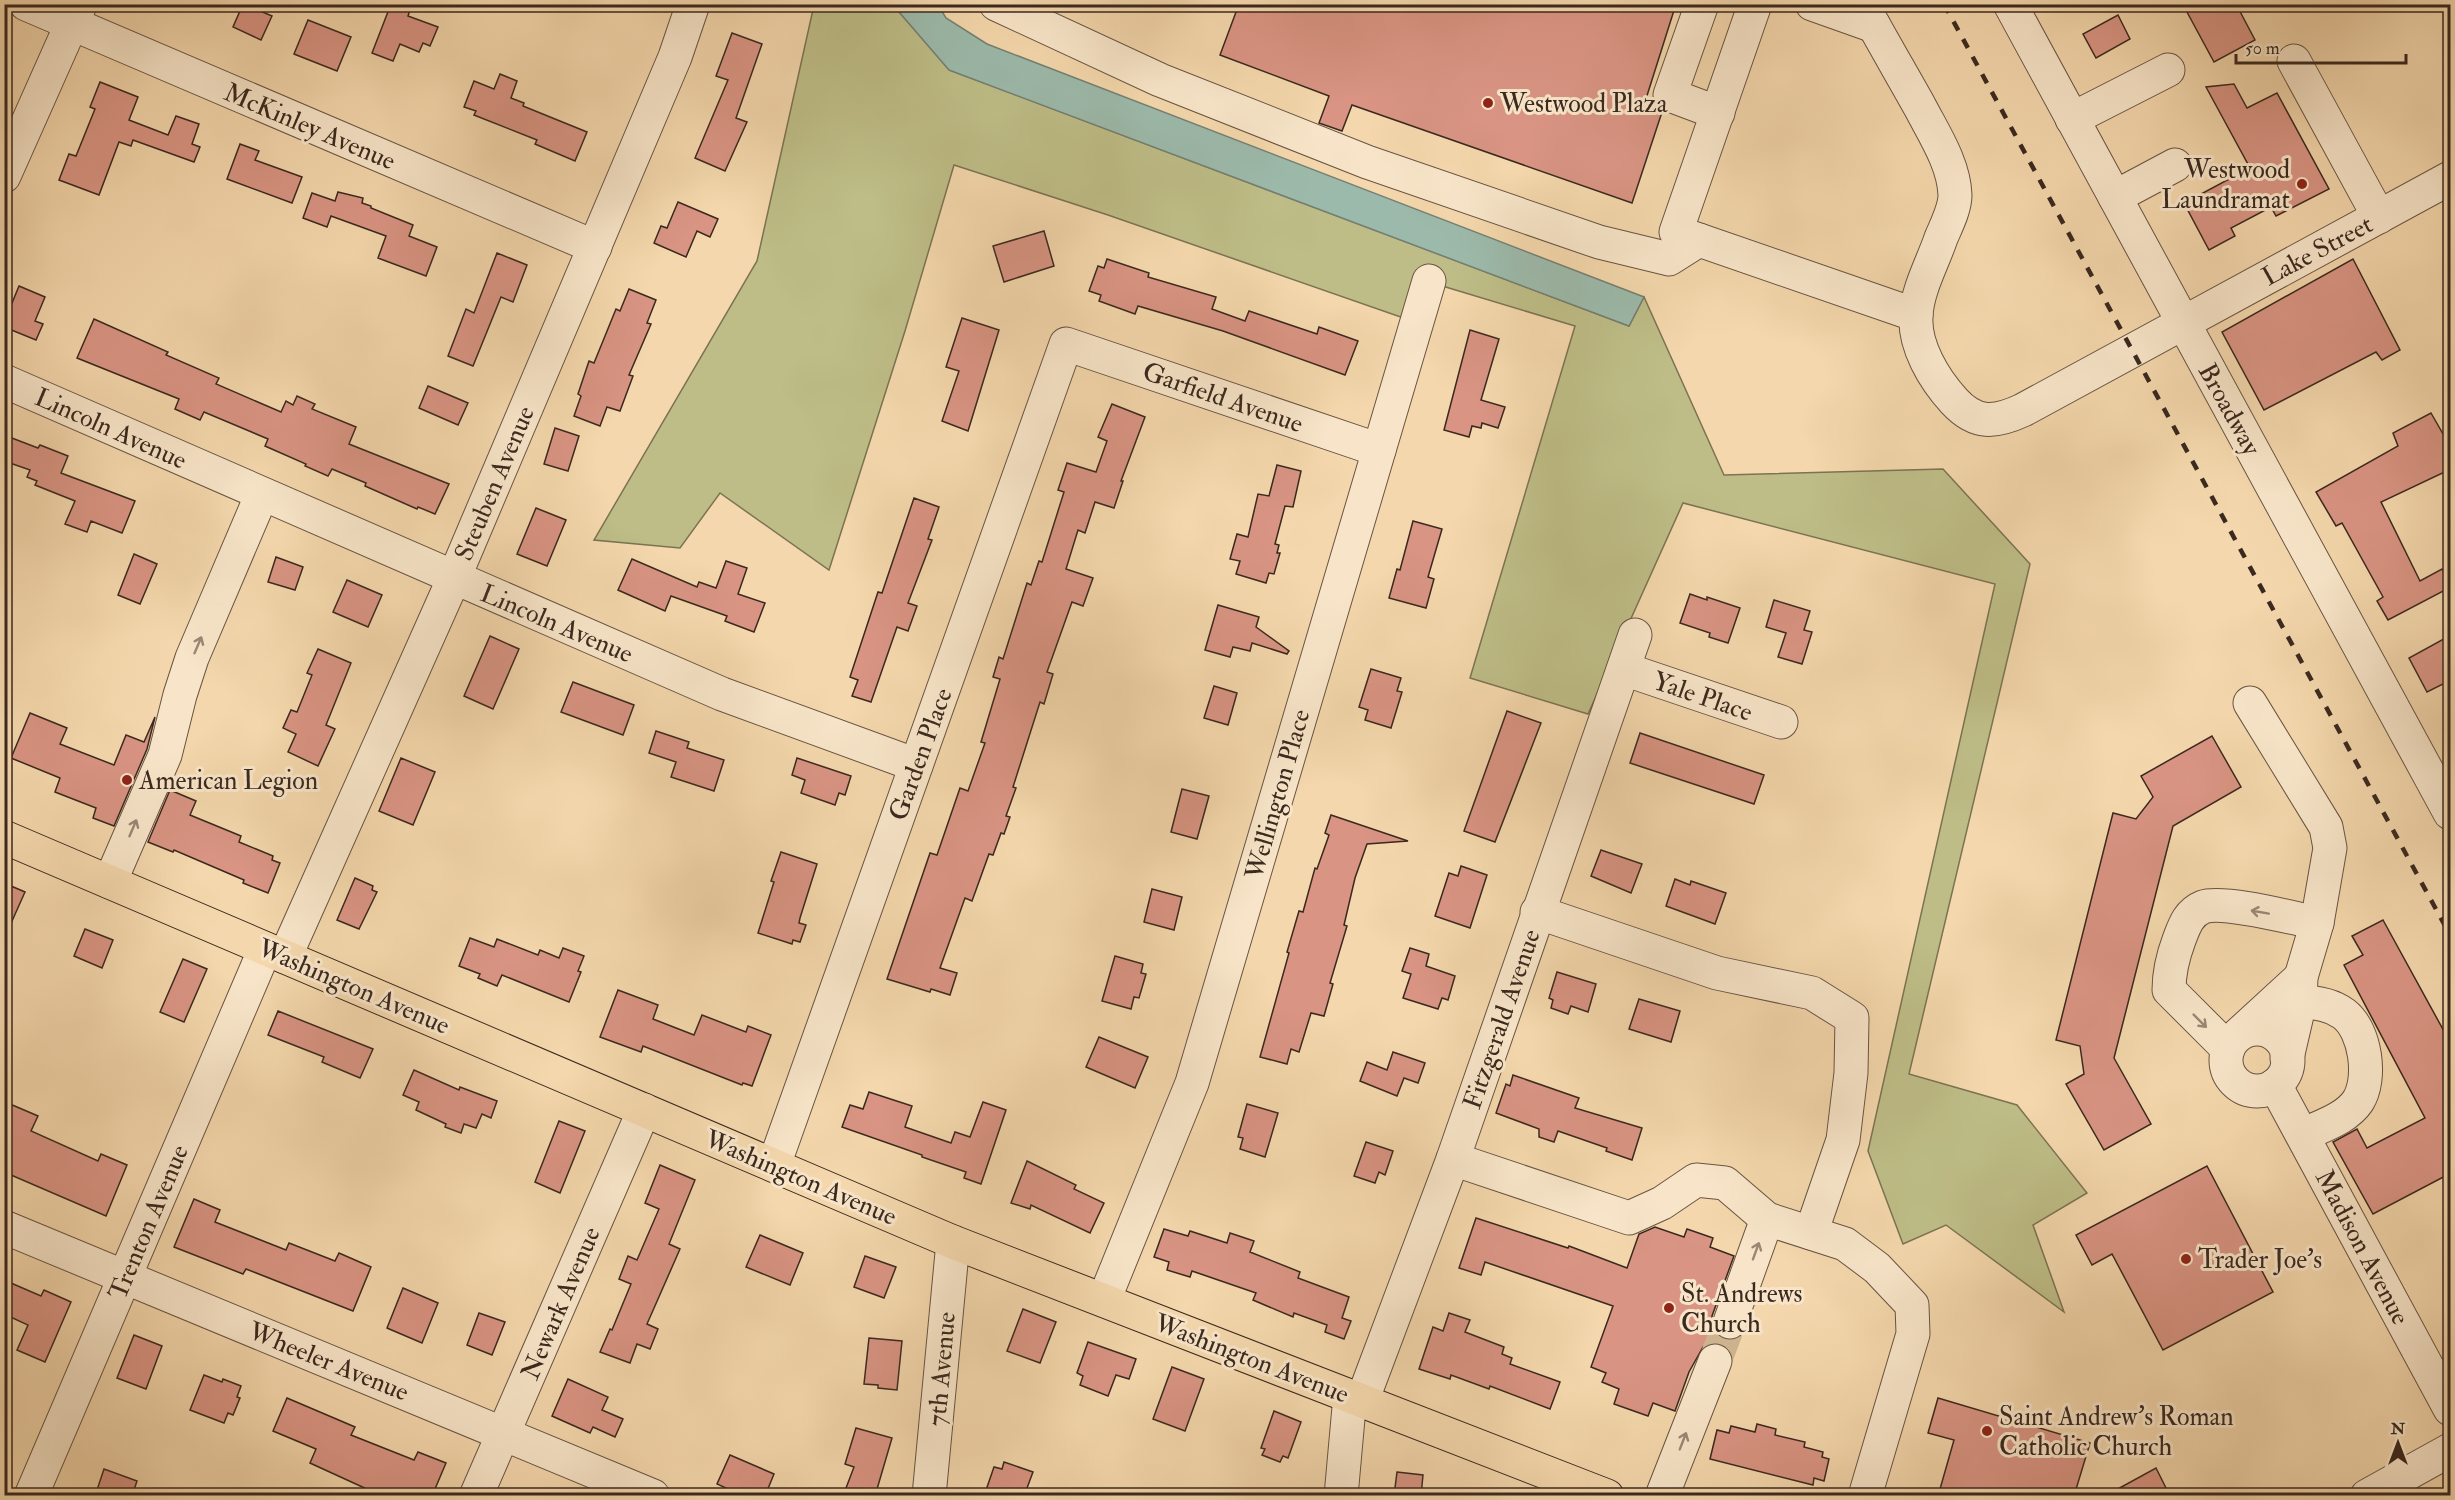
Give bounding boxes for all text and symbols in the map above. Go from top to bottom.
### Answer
scale bar [2236,27,2406,65]
text: 50 m [2245,37,2280,60]
street label: McKinley Avenue [219,76,400,177]
place label: Westwood Plaza [1499,88,1668,120]
marker: Westwood Plaza [1481,96,1495,110]
place label: Westwood Laundramat [2161,154,2290,216]
marker: Westwood Laundramat [2295,177,2309,191]
street label: Lake Street [2257,208,2378,293]
street label: Garfield Avenue [1138,356,1307,440]
street label: Broadway [2191,358,2268,462]
street label: Lincoln Avenue [30,381,192,477]
street label: Steuben Avenue [448,401,542,566]
street label: Lincoln Avenue [475,577,638,670]
one-way arrow [193,636,204,655]
street label: Yale Place [1649,665,1757,729]
street label: Garden Place [882,684,960,825]
street label: Wellington Place [1238,706,1318,884]
place label: American Legion [138,765,318,797]
marker: American Legion [120,773,134,787]
one-way arrow [128,820,139,838]
one-way arrow [2250,906,2270,917]
street label: Fitzgerald Avenue [1456,925,1548,1113]
street label: Washington Avenue [252,932,455,1042]
one-way arrow [2193,1014,2207,1029]
street label: Washington Avenue [699,1123,902,1233]
street label: Trenton Avenue [102,1140,196,1305]
street label: Madison Avenue [2308,1164,2416,1331]
street label: Newark Avenue [514,1222,608,1385]
one-way arrow [1751,1242,1762,1261]
place label: Trader Joe's [2198,1244,2322,1276]
marker: Trader Joe's [2179,1252,2193,1266]
place label: St. Andrews Church [1681,1278,1803,1340]
marker: St. Andrews Church [1662,1301,1676,1315]
street label: Washington Avenue [1149,1307,1353,1411]
street label: 7th Avenue [921,1310,963,1428]
street label: Wheeler Avenue [243,1315,414,1409]
place label: Saint Andrew's Roman Catholic Church [1999,1401,2234,1463]
north arrow [2368,1413,2428,1473]
text: N [2390,1419,2406,1439]
marker: Saint Andrew's Roman Catholic Church [1980,1424,1994,1438]
one-way arrow [1679,1432,1690,1451]

